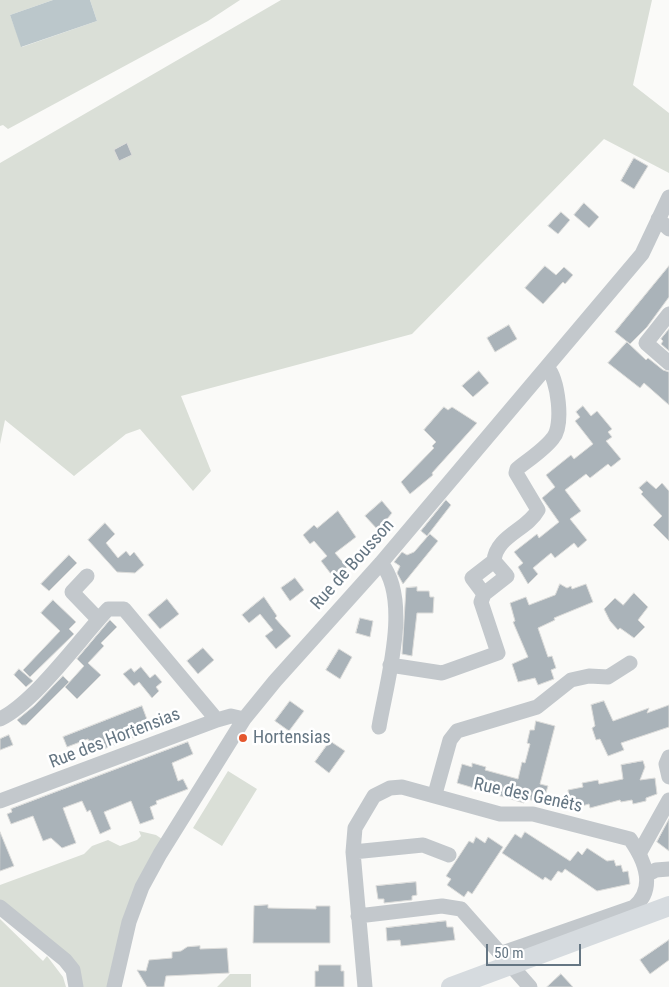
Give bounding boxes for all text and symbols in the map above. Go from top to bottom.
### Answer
street label: Rue de Bousson [307,515,399,615]
street label: Rue des Hortensias [47,704,183,774]
place label: Hortensias [253,727,331,749]
marker: Hortensias [237,732,249,744]
street label: Rue des Genêts [472,774,584,818]
scale bar [489,934,584,966]
text: 50 m [494,944,524,962]

